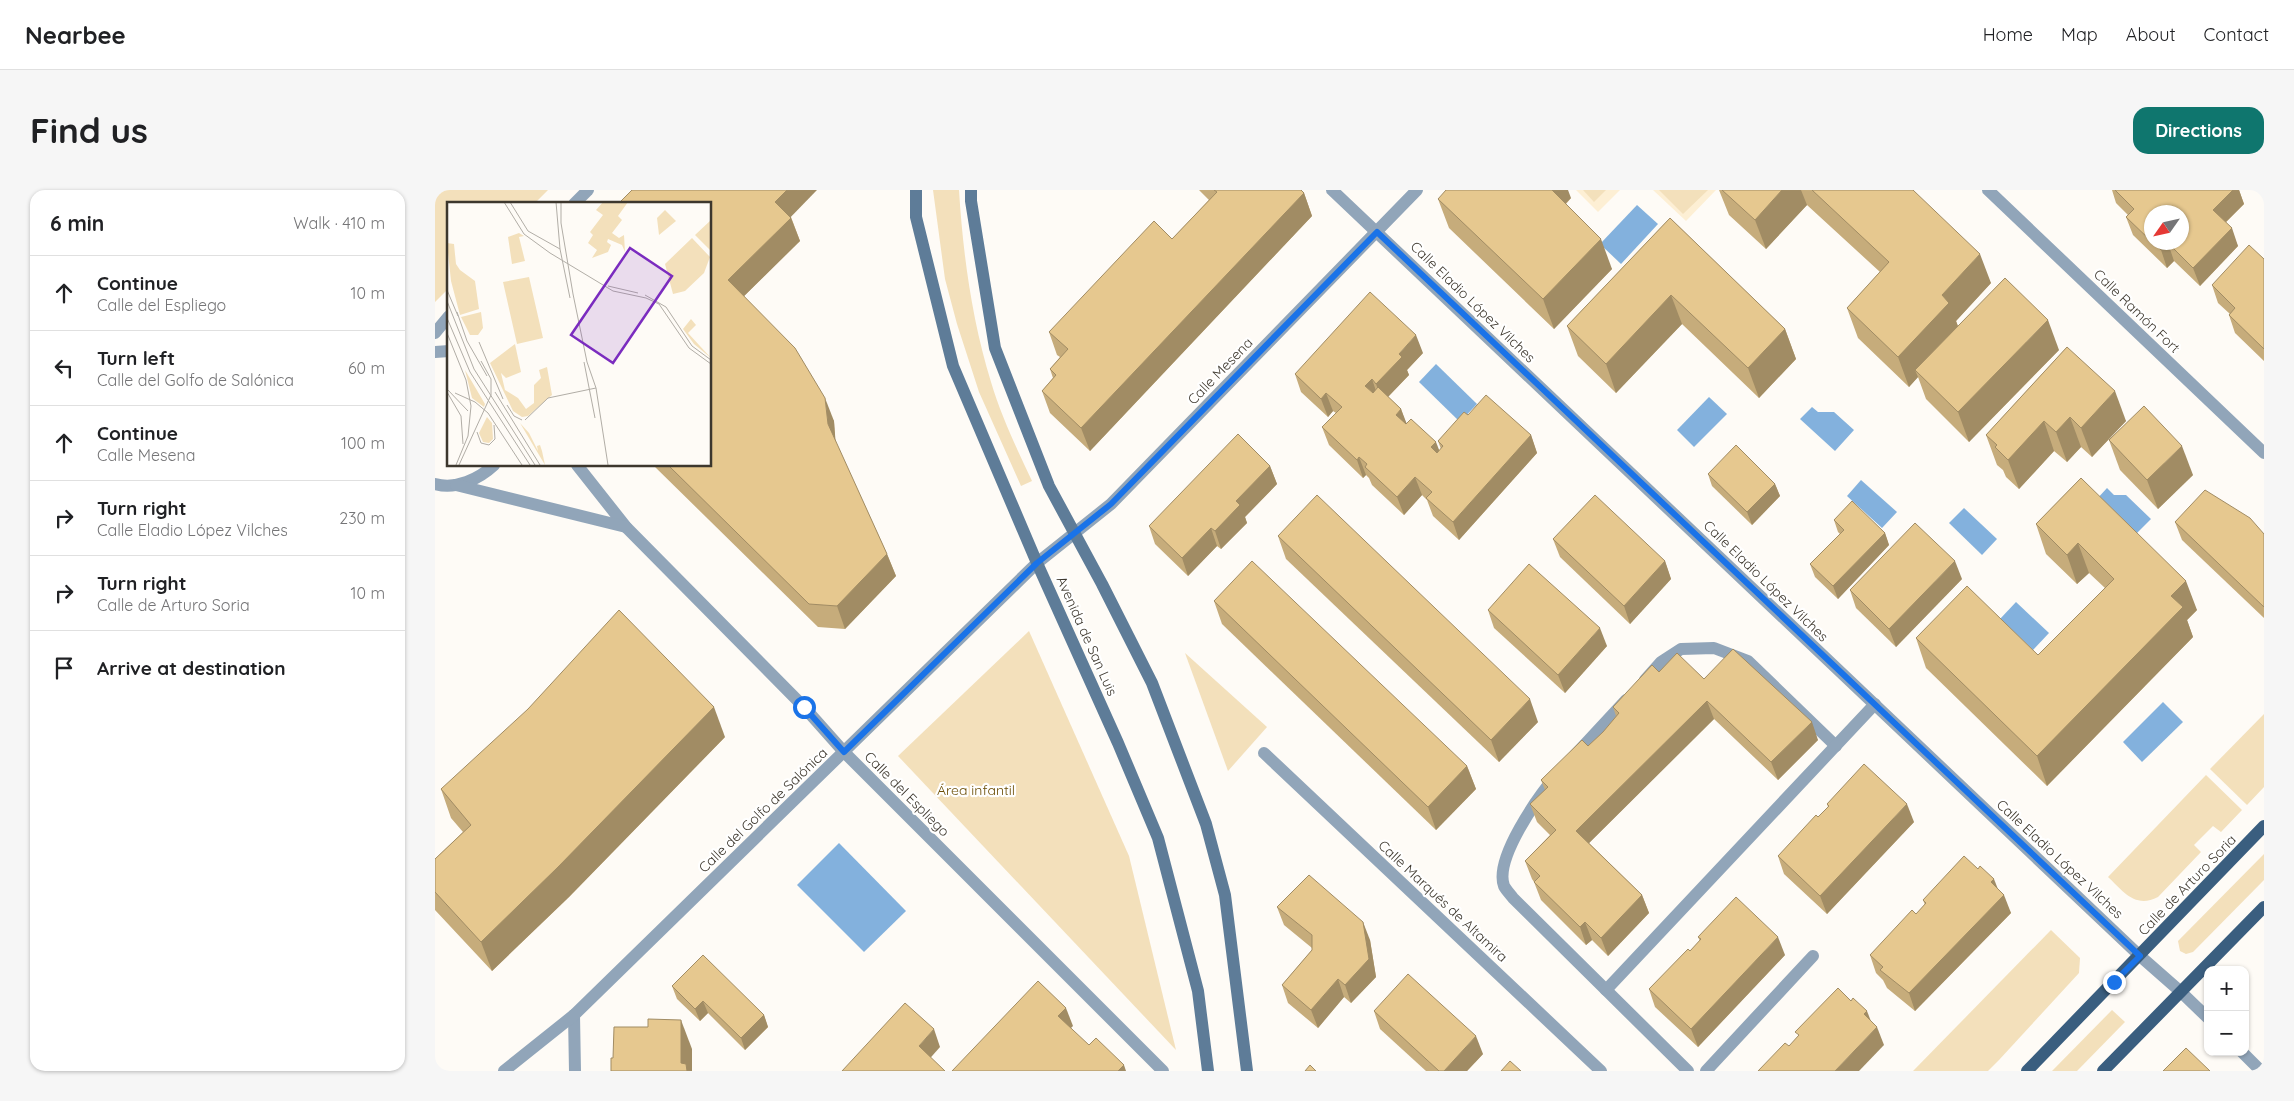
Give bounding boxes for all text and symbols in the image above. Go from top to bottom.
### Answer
text: Nearbee [25,20,126,50]
text: Home [1983,23,2033,46]
text: Map [2061,23,2098,46]
text: About [2126,23,2176,46]
text: Contact [2204,23,2269,46]
button: Directions [2133,107,2264,154]
text: Find us [30,108,148,152]
inset map [447,202,711,466]
north arrow [2144,205,2189,250]
text: 6 min [50,210,104,236]
text: Walk · 410 m [293,213,385,233]
street label: Calle Eladio López Vilches [1407,238,1539,366]
street label: Calle Ramón Fort [2090,265,2184,357]
text: Continue [97,271,178,295]
icon: ahead [50,279,78,307]
text: 10 m [351,283,385,303]
text: Calle del Espliego [97,295,226,315]
street label: Calle Mesena [1184,334,1256,408]
text: Turn left [97,346,175,370]
icon: left [50,354,78,382]
text: 60 m [348,358,385,378]
text: Calle del Golfo de Salónica [97,370,294,390]
text: Continue [97,421,178,445]
icon: ahead [50,429,78,457]
text: 100 m [341,433,385,453]
text: Calle Mesena [97,445,196,465]
text: Turn right [97,496,186,520]
icon: right [50,504,78,532]
text: 230 m [339,508,385,528]
street label: Calle Eladio López Vilches [1700,517,1832,645]
text: Calle Eladio López Vilches [97,520,288,540]
text: Turn right [97,571,186,595]
street label: Avenida de San Luis [1052,573,1122,699]
icon: right [50,579,78,607]
text: 10 m [351,583,385,603]
text: Calle de Arturo Soria [97,595,250,615]
icon: arrive [50,654,78,682]
text: Arrive at destination [97,656,286,680]
route start [793,696,816,719]
street label: Calle del Golfo de Salónica [695,744,831,876]
street label: Calle del Espliego [861,748,953,840]
park label: Área infantil [937,781,1015,799]
street label: Calle Eladio López Vilches [1993,795,2127,923]
street label: Calle de Arturo Soria [2134,831,2240,939]
street label: Calle Marqués de Altamira [1374,836,1512,966]
map controls [2204,966,2249,1056]
button: + [2204,966,2249,1011]
route end [2103,971,2126,994]
button: − [2204,1011,2249,1056]

